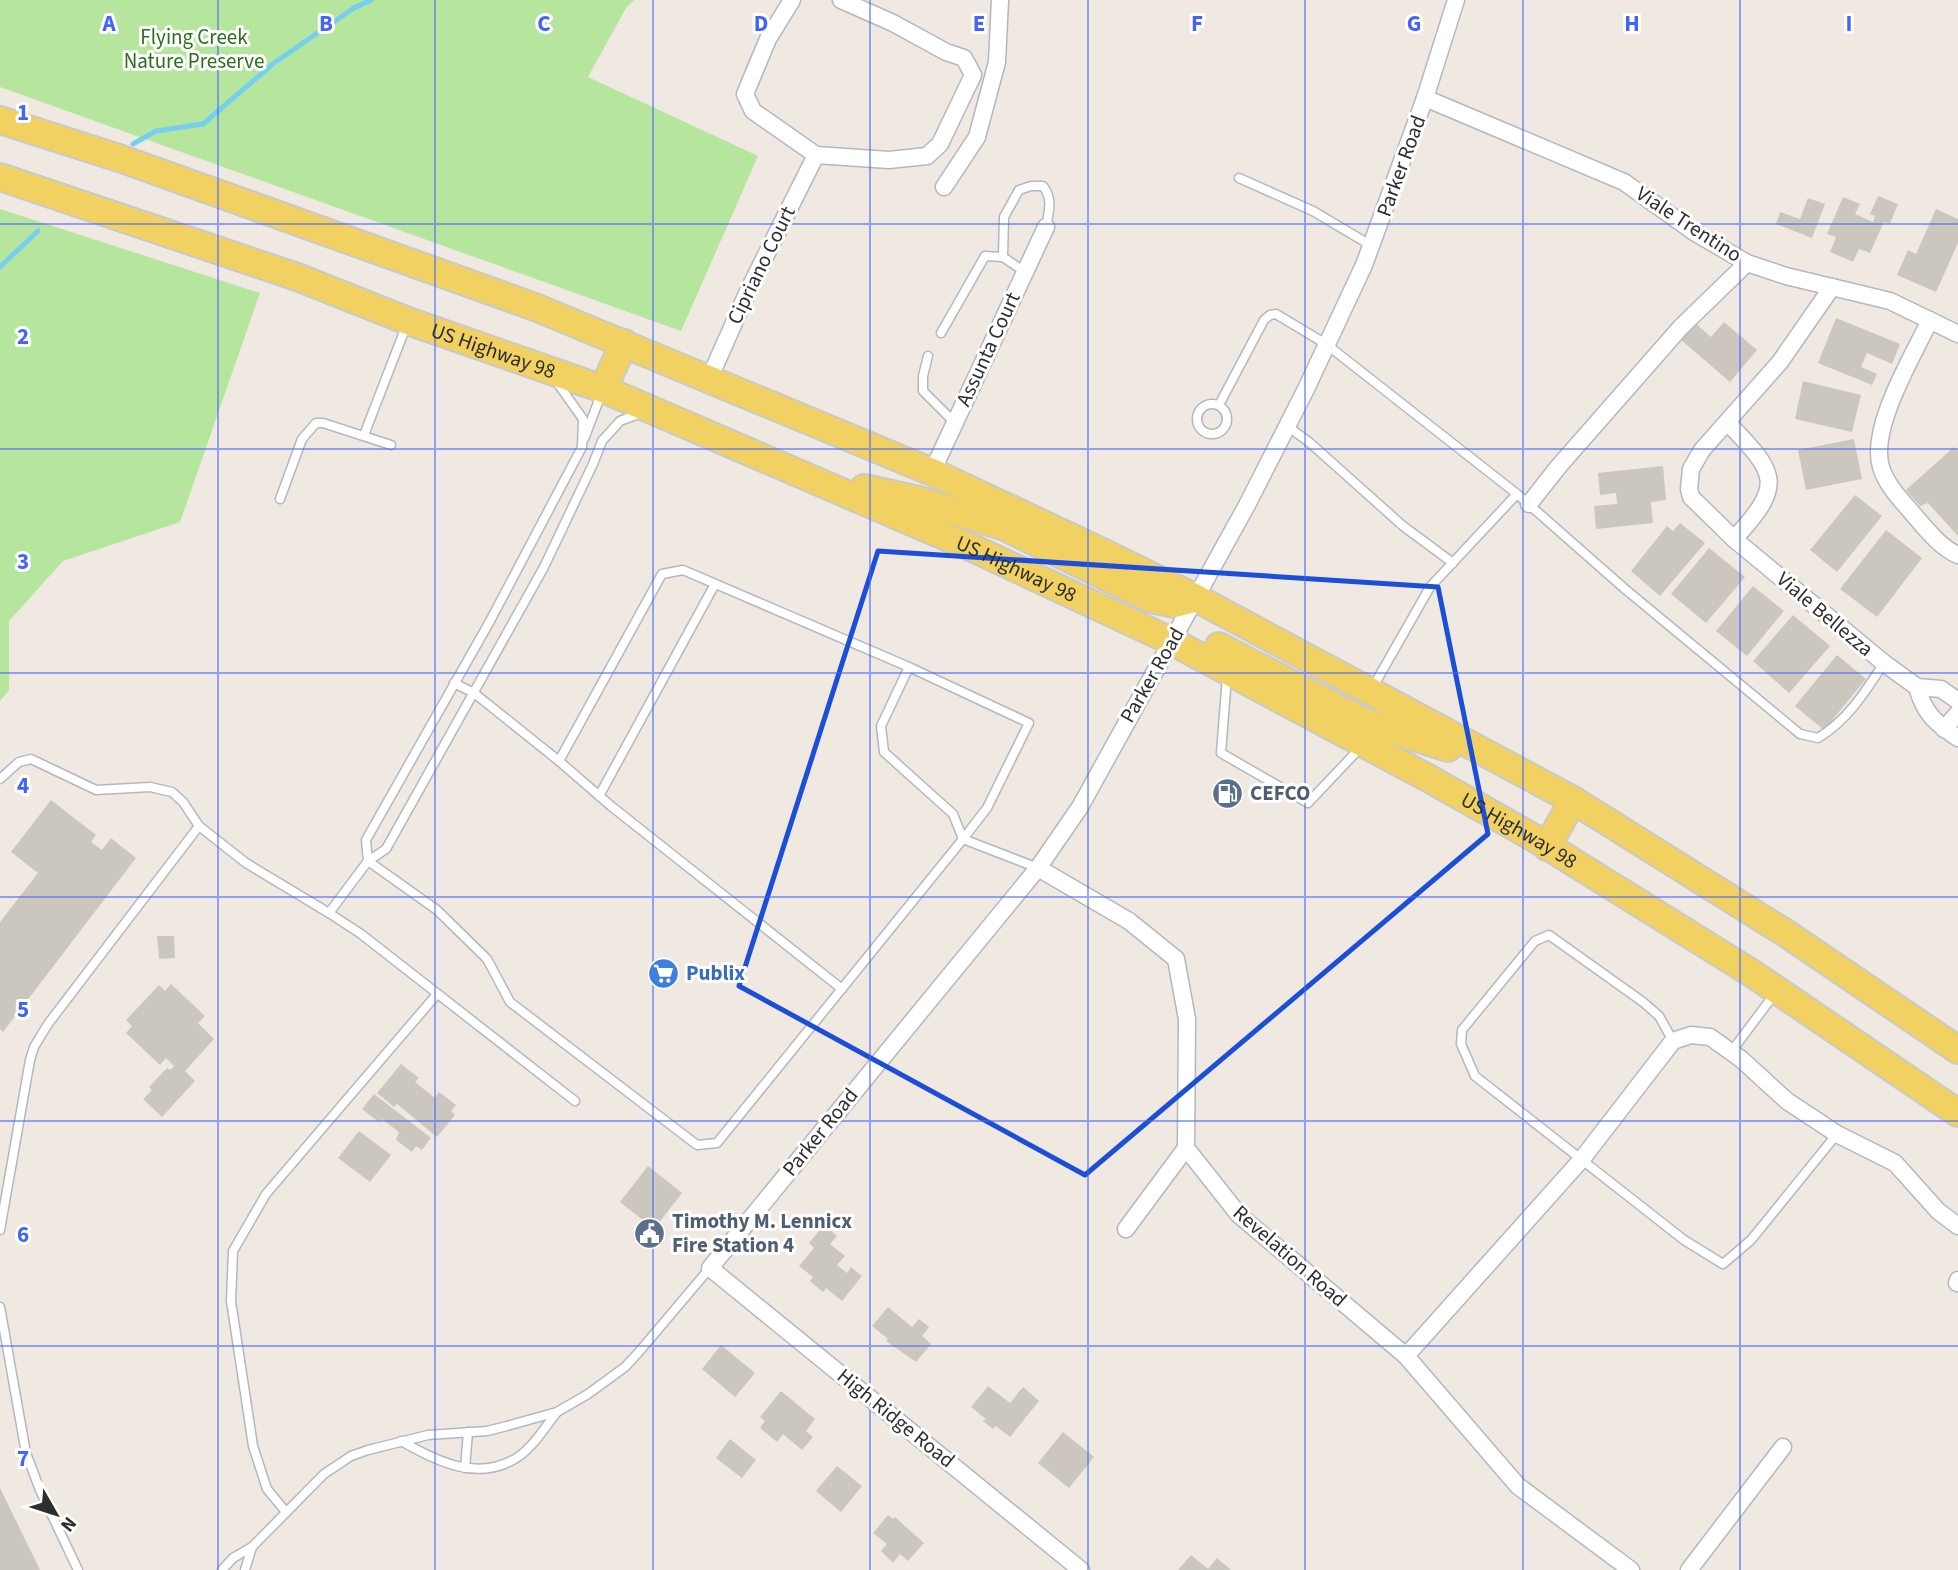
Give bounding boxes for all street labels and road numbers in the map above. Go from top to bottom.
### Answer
street label: Parker Road [1369,111,1433,221]
street label: Viale Trentino [1630,178,1748,270]
street label: Cipriano Court [719,201,803,329]
street label: Assunta Court [948,287,1028,411]
street label: US Highway 98 [427,315,560,386]
street label: US Highway 98 [951,528,1082,610]
street label: Viale Bellezza [1770,564,1880,664]
street label: Parker Road [1113,622,1191,728]
street label: US Highway 98 [1455,785,1583,876]
street label: Parker Road [775,1081,865,1183]
street label: Revelation Road [1226,1198,1354,1314]
street label: High Ridge Road [831,1361,961,1475]

